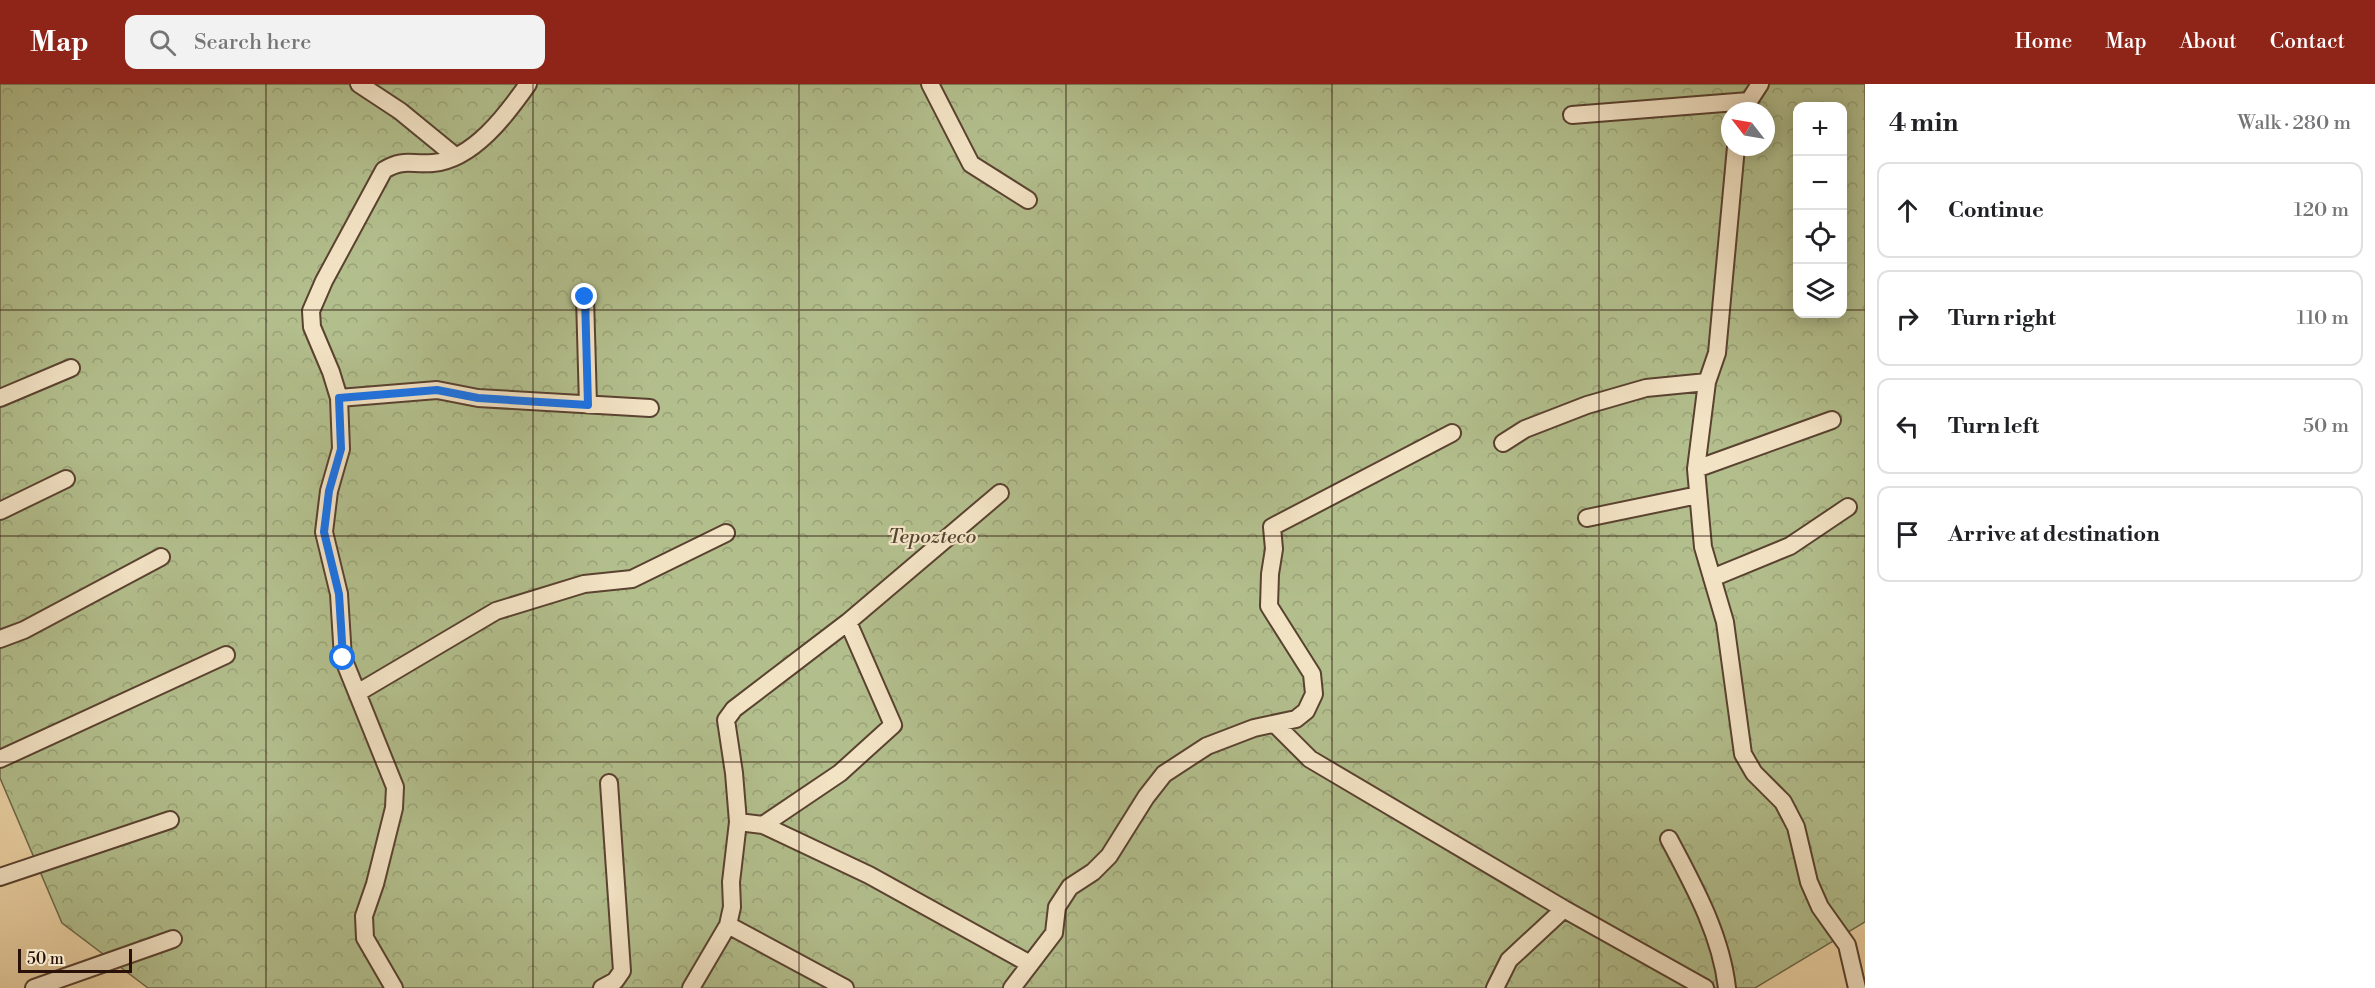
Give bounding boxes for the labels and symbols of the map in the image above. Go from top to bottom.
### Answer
north arrow [1721,102,1775,156]
route end [571,283,597,309]
park label: Tepozteco [888,525,976,550]
route start [329,644,355,670]
scale bar [18,946,132,974]

